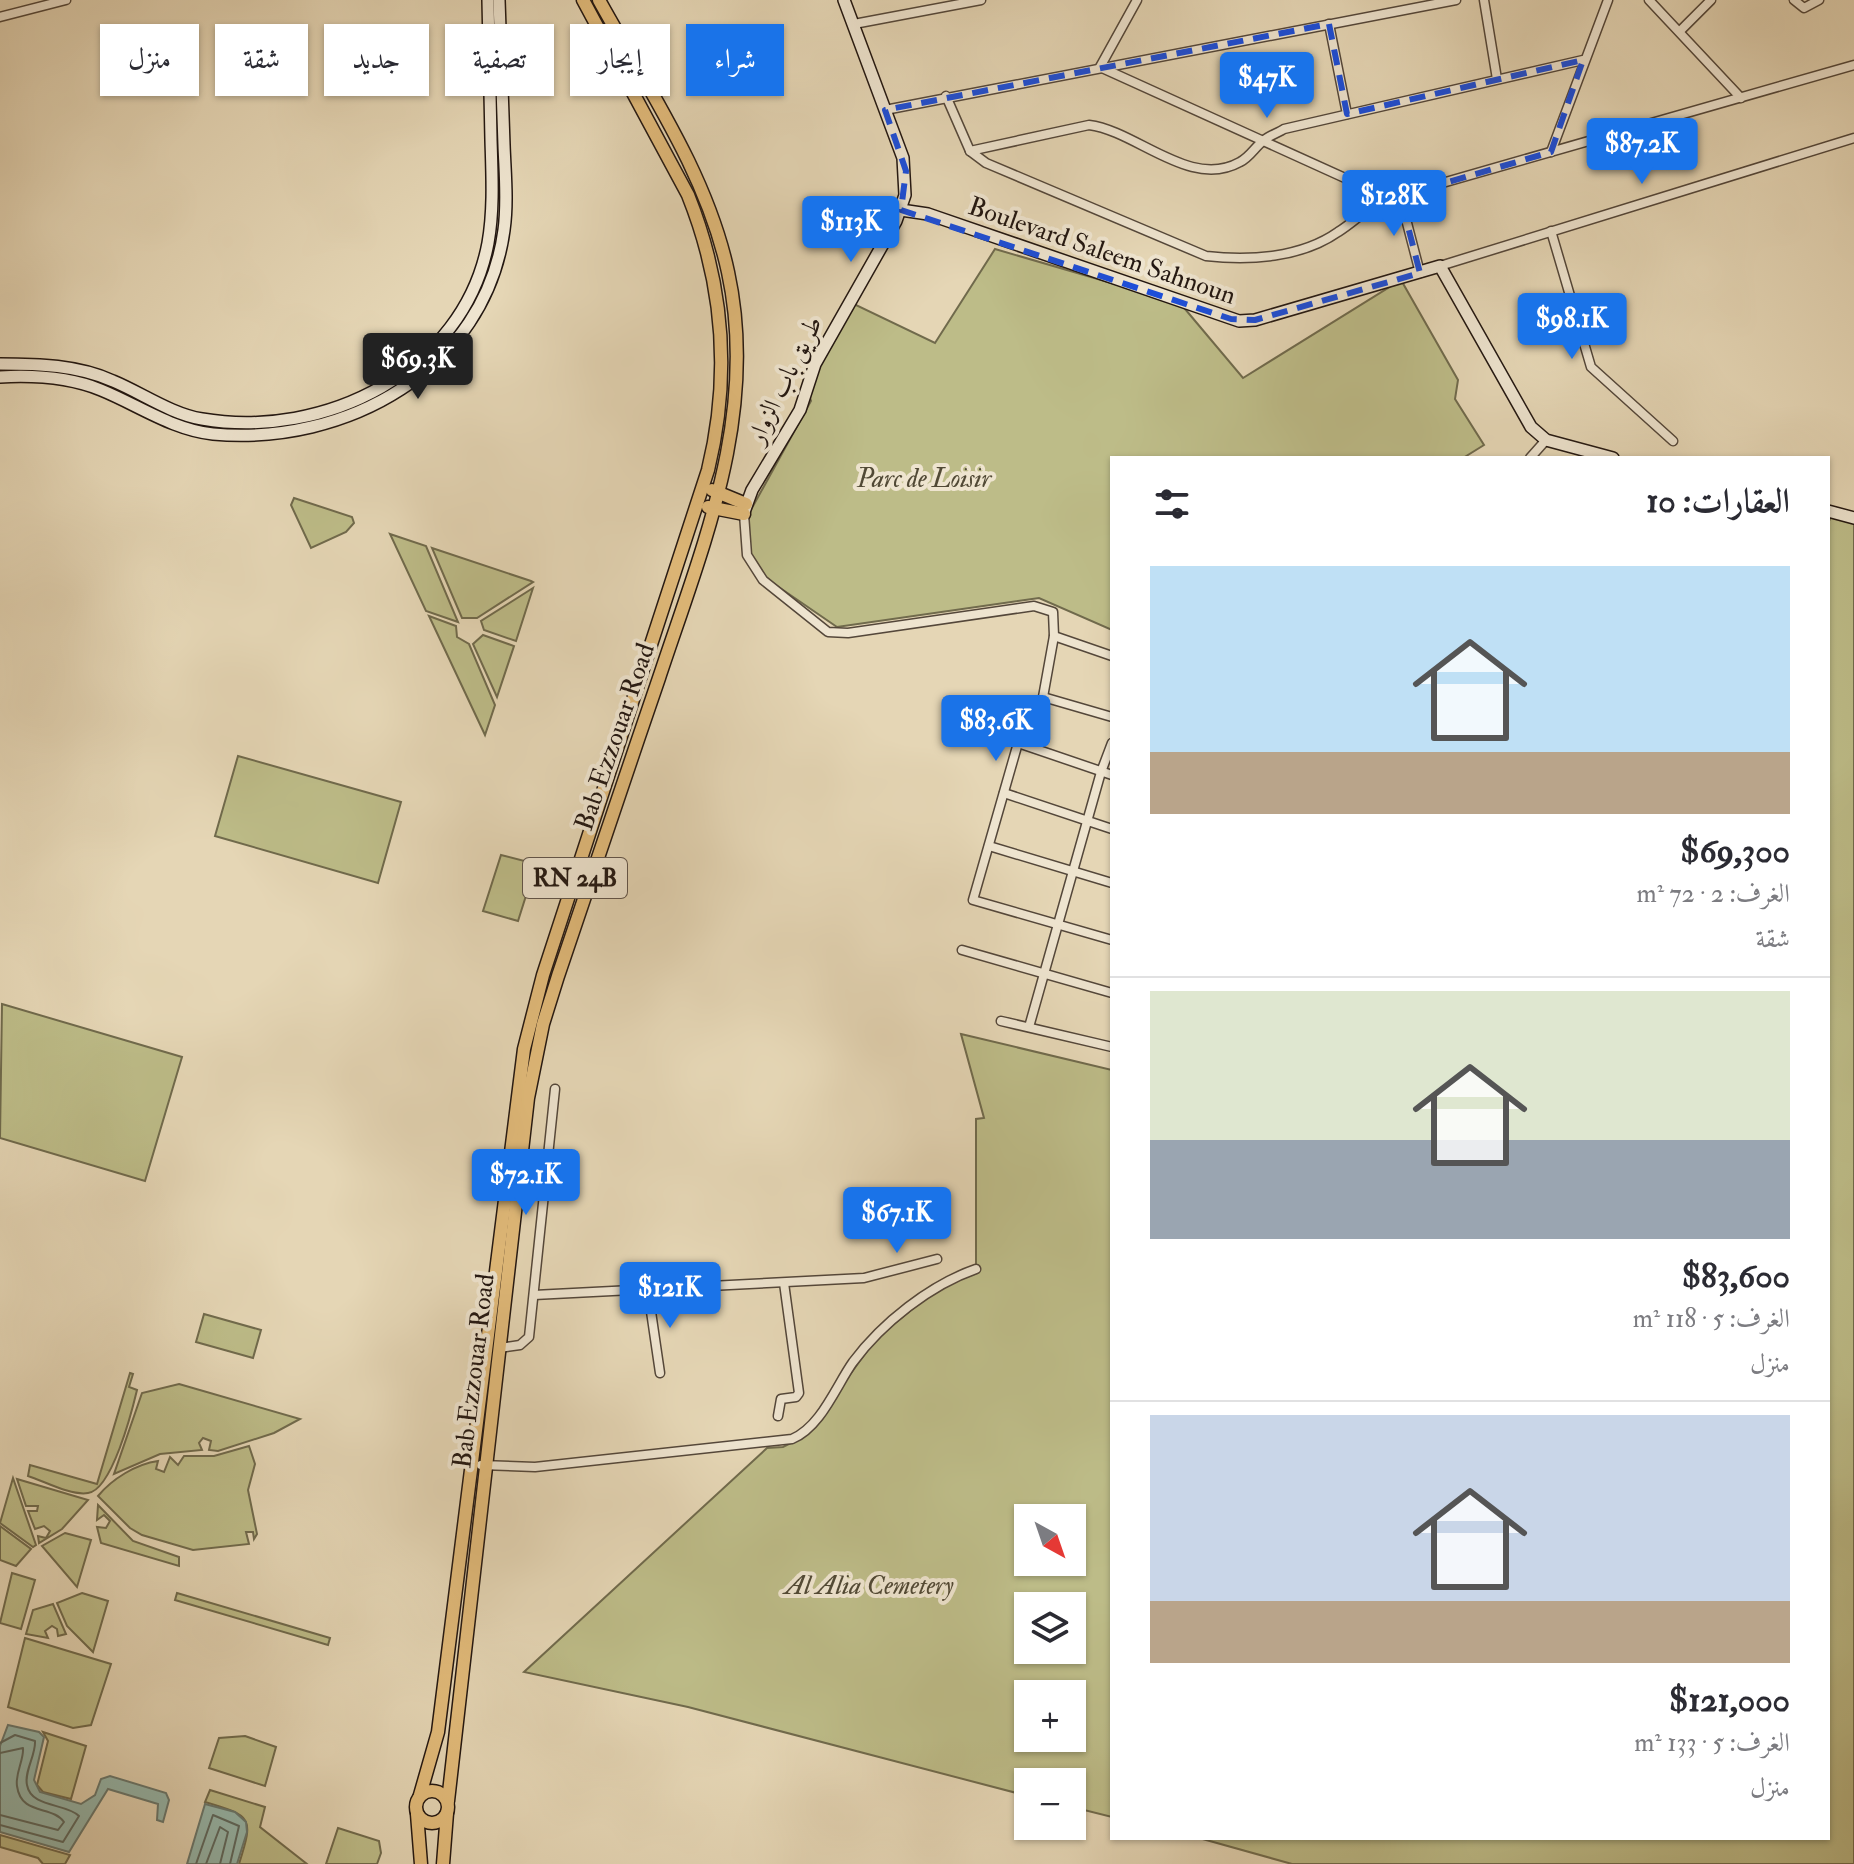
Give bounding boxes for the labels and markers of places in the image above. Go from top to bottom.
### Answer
pin: $47K [1220,52,1314,120]
pin: $87.2K [1577,118,1707,186]
pin: $128K [1338,170,1450,238]
pin: $113K [795,196,907,264]
pin: $98.1K [1507,293,1637,361]
pin: $69.3K [353,333,483,401]
pin: $83.6K [931,695,1061,763]
pin: $72.1K [461,1149,591,1217]
pin: $67.1K [832,1187,962,1255]
pin: $121K [614,1262,726,1330]

